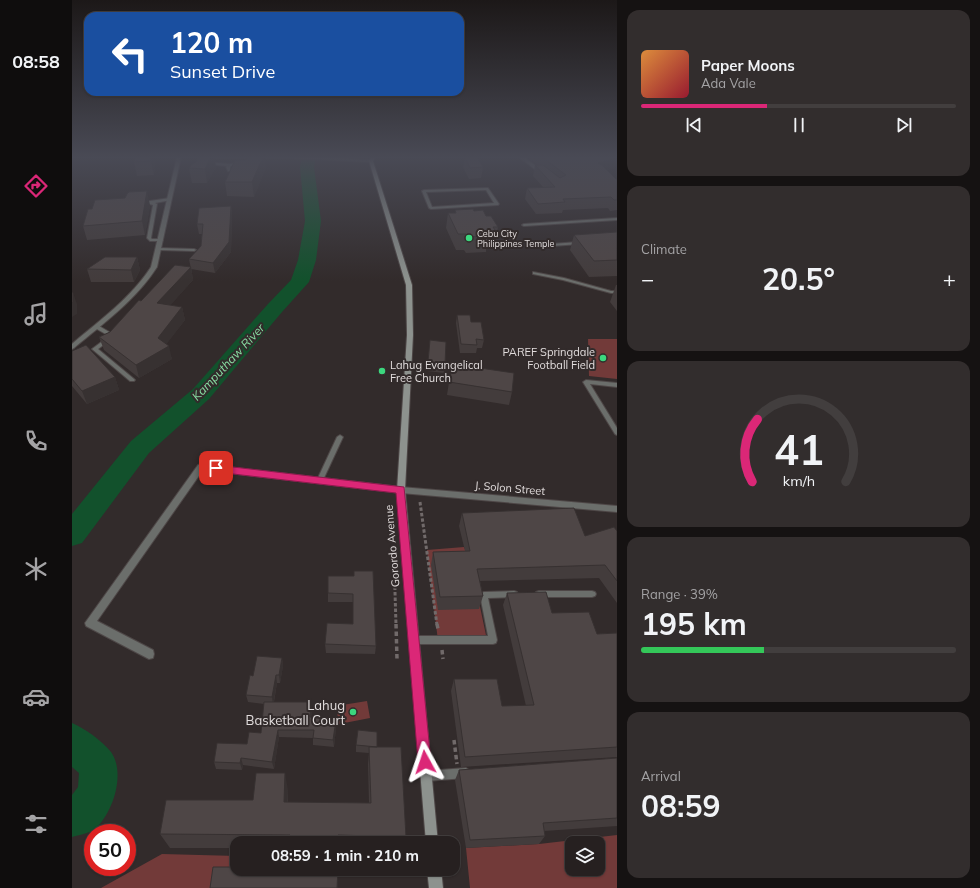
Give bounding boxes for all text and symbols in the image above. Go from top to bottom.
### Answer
text: 120 m [170,25,253,60]
icon: left [104,28,156,80]
text: 08:58 [12,50,60,73]
text: Paper Moons [701,56,795,75]
text: Sunset Drive [170,60,275,83]
text: Ada Vale [701,75,756,91]
icon: previous [683,114,705,136]
icon: pause [788,114,810,136]
icon: next [893,114,915,136]
icon: directions [22,172,50,200]
place label: Cebu City Philippines Temple [477,228,555,249]
marker: Cebu City Philippines Temple [464,233,474,243]
text: Climate [641,241,687,257]
text: 20.5° [762,260,835,298]
text: − [641,265,654,293]
text: + [943,265,956,293]
icon: music [22,300,50,328]
water label: Kamputhaw River [189,320,268,404]
place label: PAREF Springdale Football Field [502,345,595,372]
marker: PAREF Springdale Football Field [598,353,608,363]
place label: Lahug Evangelical Free Church [390,358,483,385]
marker: Lahug Evangelical Free Church [377,366,387,376]
text: 41 [774,423,823,475]
icon: phone [22,427,50,455]
pin [199,451,233,485]
icon: arrive [205,457,227,479]
text: km/h [782,472,815,490]
street label: J. Solon Street [474,478,546,498]
street label: Gorordo Avenue [381,504,403,588]
icon: climate [22,555,50,583]
text: Range · 39% [641,586,718,602]
text: 195 km [641,605,747,643]
icon: car [22,683,50,711]
place label: Lahug Basketball Court [246,697,345,728]
marker: Lahug Basketball Court [348,707,358,717]
position arrow [404,741,446,783]
text: Arrival [641,768,681,784]
text: 08:59 [641,787,720,825]
icon: filters [22,810,50,838]
speed limit sign: 50 [84,824,136,876]
map controls [565,836,605,876]
button: layers [565,836,605,876]
text: 08:59 · 1 min · 210 m [271,846,419,865]

